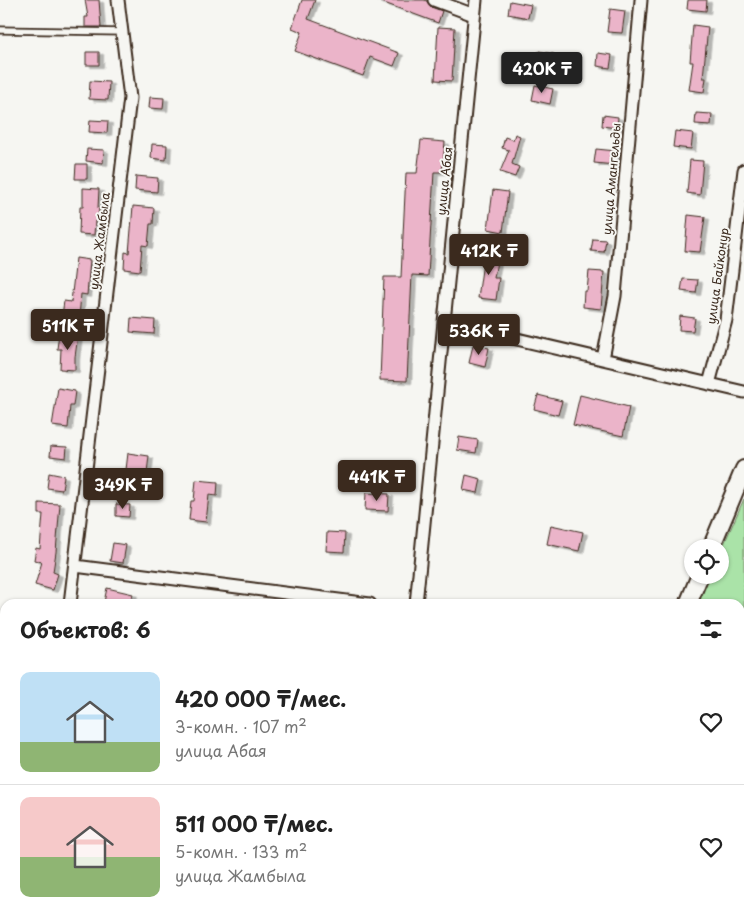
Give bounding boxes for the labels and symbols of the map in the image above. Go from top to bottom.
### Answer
pin: 420K ₸ [501,52,583,94]
street label: улица Амангельды [597,122,625,236]
street label: улица Абая [431,146,457,216]
street label: улица Жамбыла [84,191,114,291]
street label: улица Байконур [701,227,733,325]
pin: 412K ₸ [448,234,530,276]
pin: 511K ₸ [27,308,109,351]
pin: 536K ₸ [438,314,520,356]
pin: 441K ₸ [336,460,418,502]
pin: 349K ₸ [82,468,164,510]

